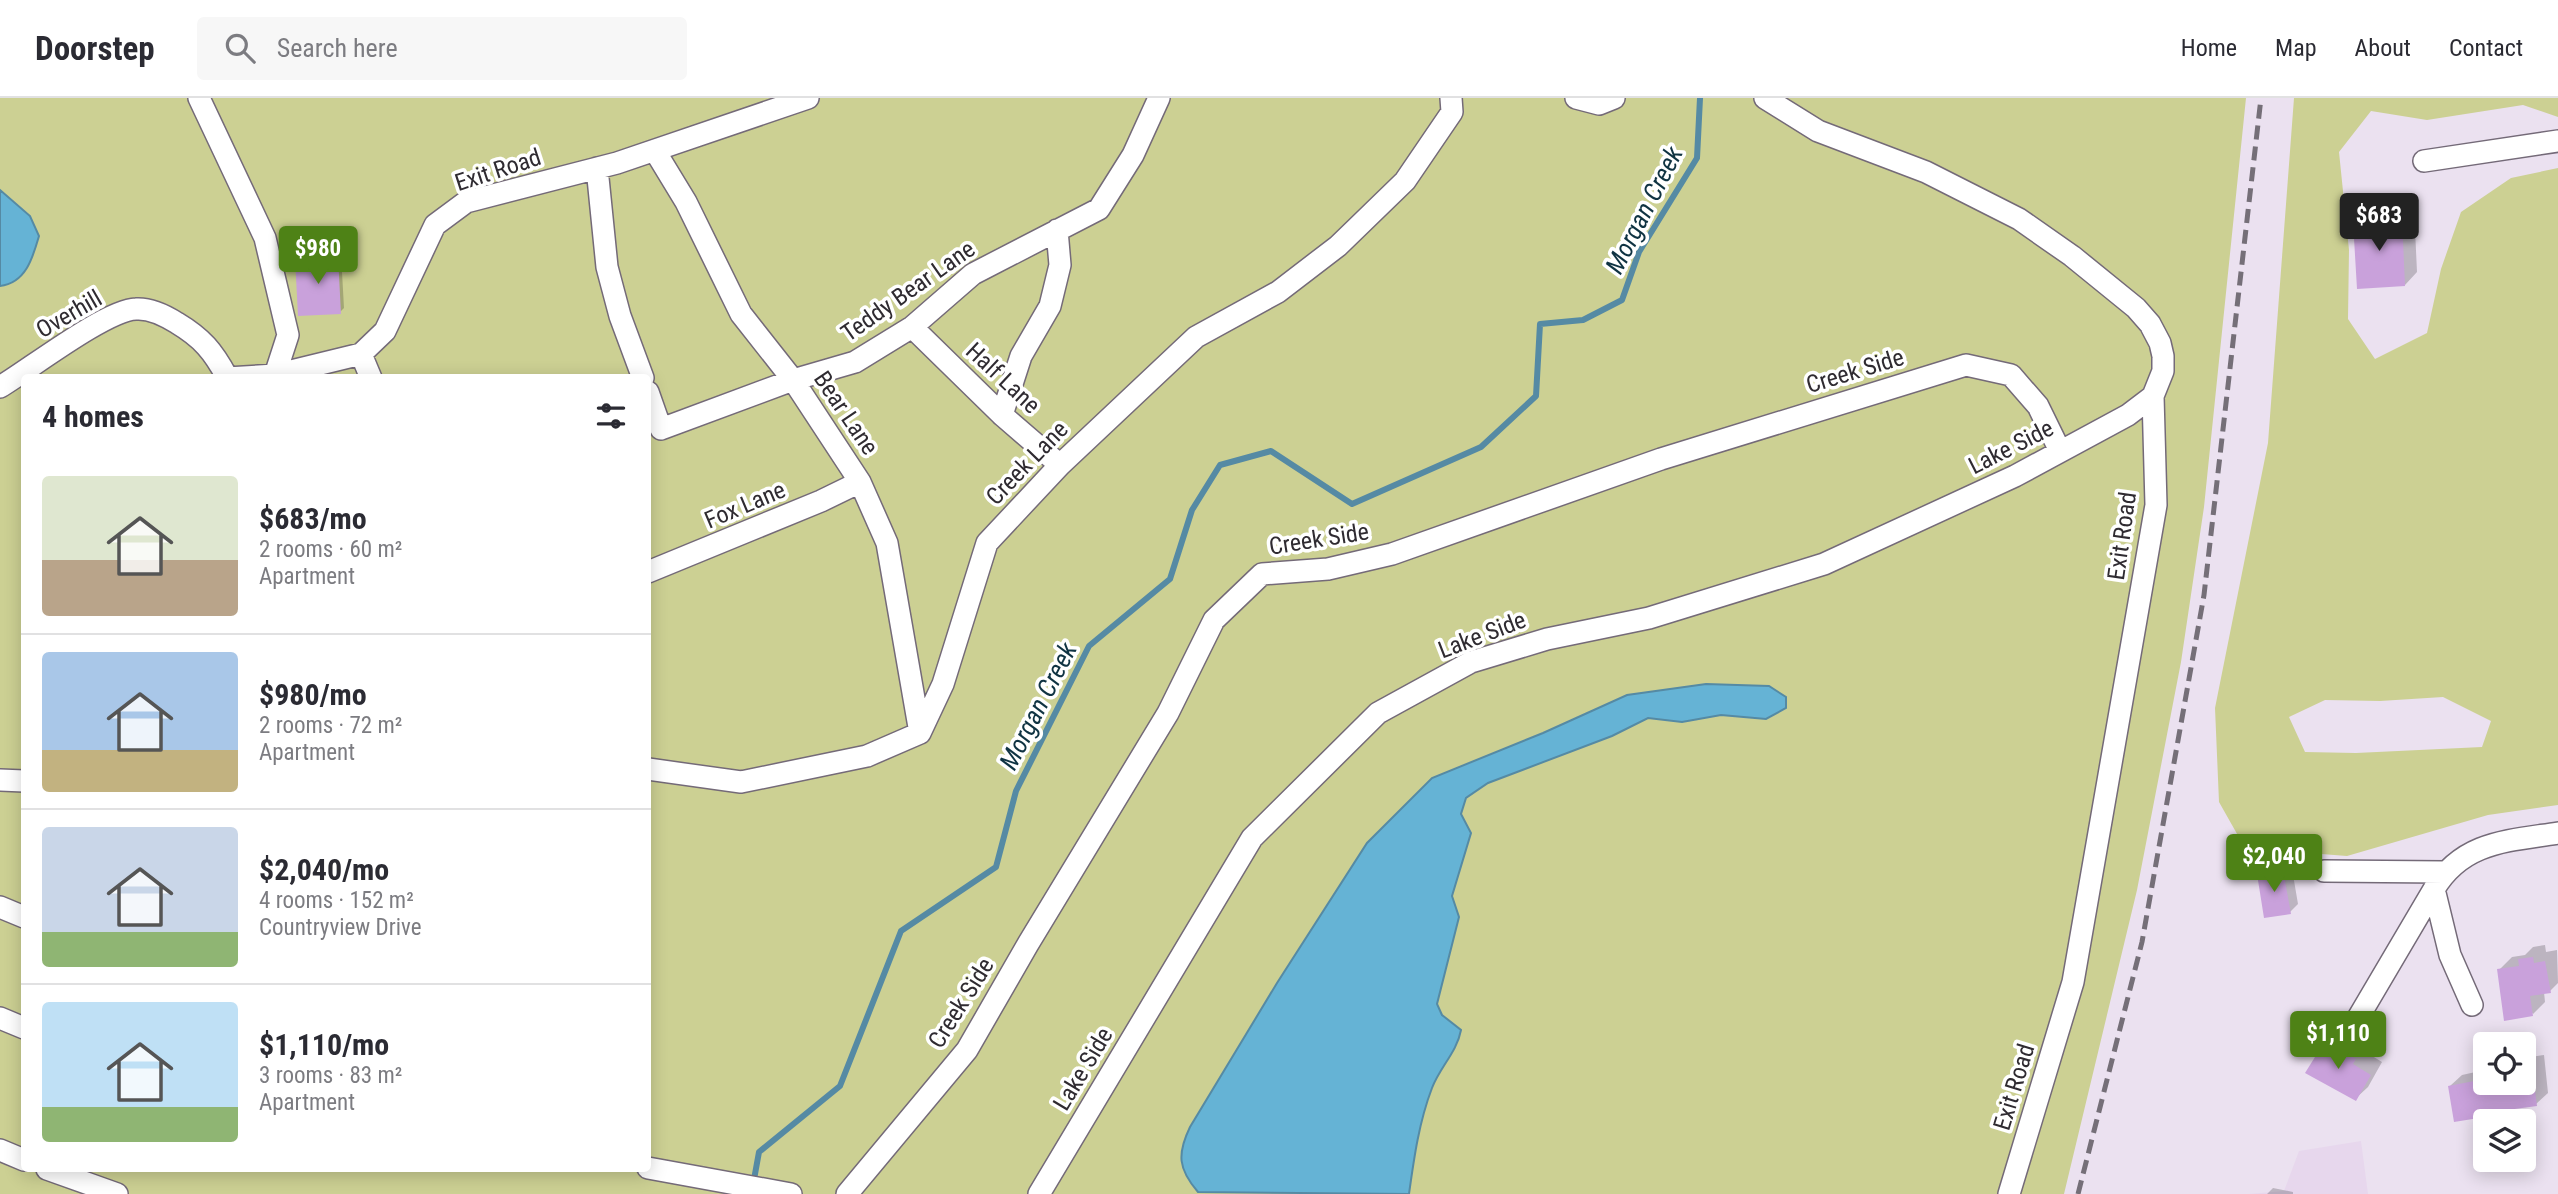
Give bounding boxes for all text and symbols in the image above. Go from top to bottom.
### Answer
search box [197,17,687,80]
text: Doorstep [35,29,155,68]
icon: search [221,29,259,67]
text: Search here [277,33,398,63]
text: Home [2181,34,2237,62]
text: Map [2275,34,2317,62]
text: About [2355,34,2411,62]
text: Contact [2449,34,2523,62]
water label: Morgan Creek [1599,141,1689,279]
street label: Exit Road [451,143,545,197]
pin: $683 [2338,194,2420,253]
text: $683 [2356,202,2402,229]
pin: $980 [277,226,359,286]
text: $980 [295,235,341,262]
street label: Teddy Bear Lane [836,235,980,347]
street label: Overhill [31,284,107,344]
street label: Half Lane [960,337,1046,419]
street label: Creek Side [1803,343,1907,399]
street label: Bear Lane [808,366,884,460]
icon: filters [592,397,630,435]
text: 4 homes [42,399,144,434]
street label: Lake Side [1964,414,2058,480]
street label: Creek Lane [980,415,1074,511]
street label: Fox Lane [700,476,790,534]
street label: Exit Road [2102,490,2142,582]
text: $683/mo [259,501,367,536]
icon: home [98,504,182,588]
street label: Creek Side [1267,517,1371,561]
text: 2 rooms · 60 m² [259,536,402,563]
text: Apartment [259,563,355,590]
street label: Lake Side [1434,606,1530,664]
water label: Morgan Creek [993,637,1083,775]
text: $980/mo [259,677,367,712]
icon: home [98,680,182,764]
text: 2 rooms · 72 m² [259,712,402,739]
text: Apartment [259,739,355,766]
pin: $2,040 [2217,834,2331,894]
text: $2,040 [2242,843,2306,870]
text: $2,040/mo [259,852,389,887]
icon: home [98,855,182,939]
text: 4 rooms · 152 m² [259,887,414,914]
text: Countryview Drive [259,914,421,941]
street label: Creek Side [922,953,1000,1053]
pin: $1,110 [2281,1012,2395,1071]
text: $1,110 [2306,1020,2370,1047]
street label: Lake Side [1047,1023,1119,1115]
text: $1,110/mo [259,1027,389,1062]
icon: home [98,1030,182,1114]
map controls [2473,1032,2536,1172]
button: locate [2473,1032,2536,1095]
street label: Exit Road [1988,1040,2040,1134]
text: 3 rooms · 83 m² [259,1062,402,1089]
text: Apartment [259,1089,355,1116]
button: layers [2473,1109,2536,1172]

